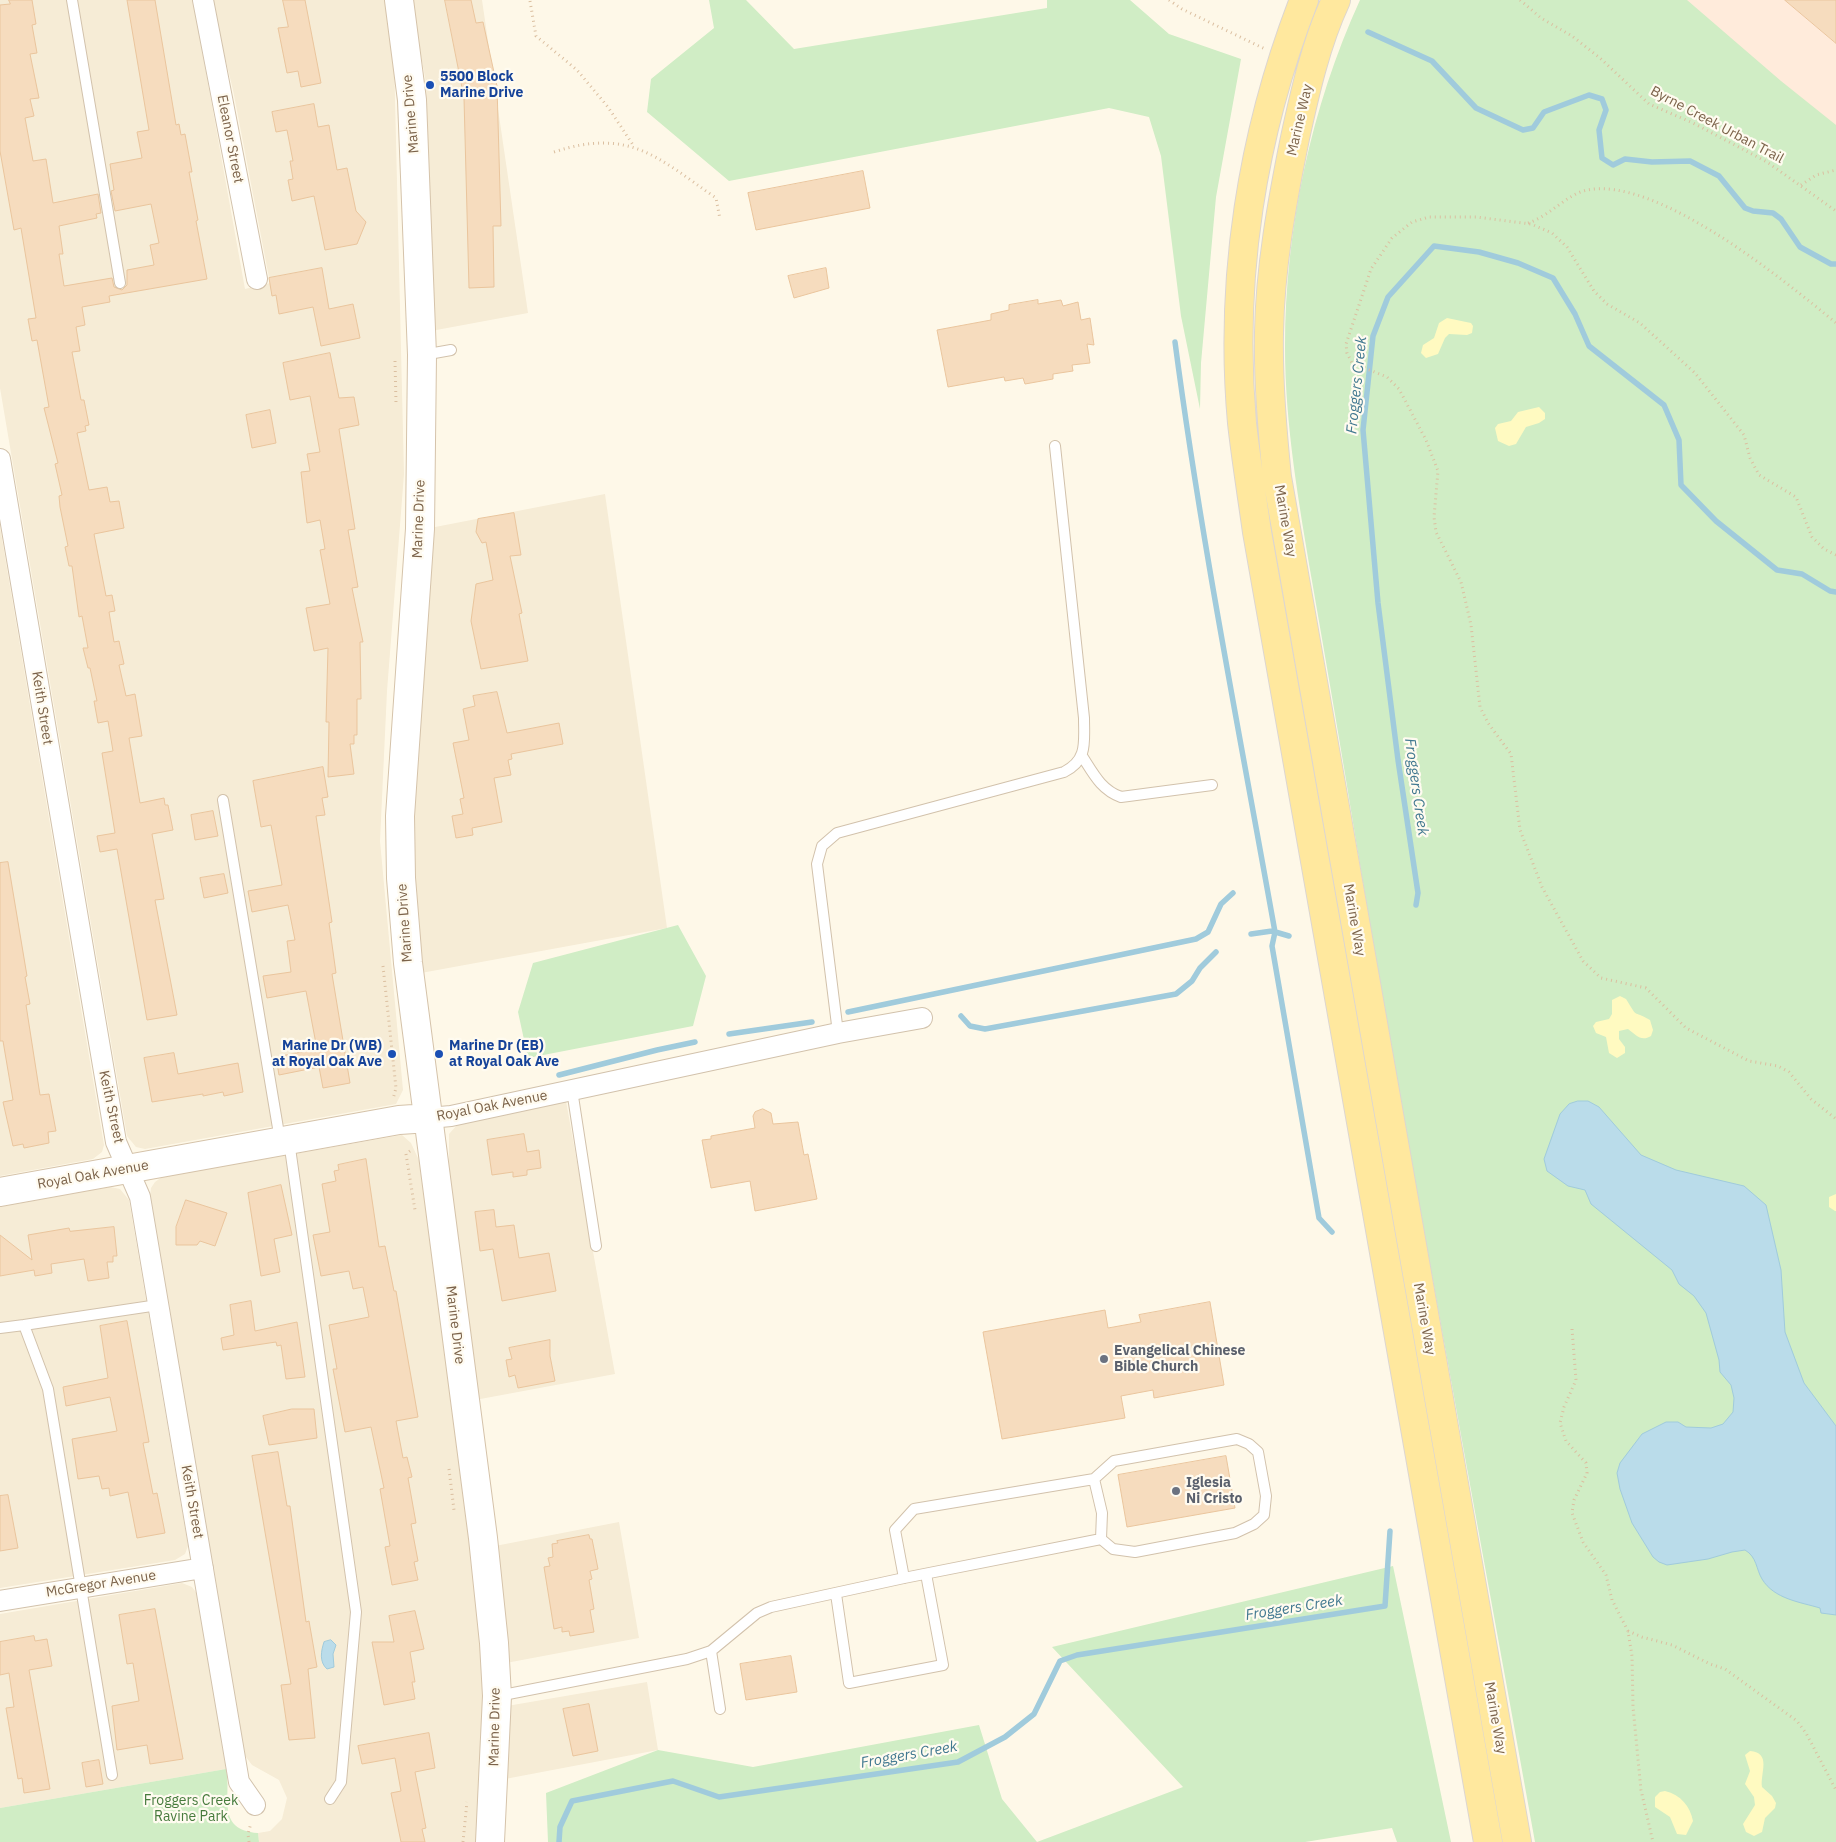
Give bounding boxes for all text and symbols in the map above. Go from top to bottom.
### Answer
place label: 5500 Block Marine Drive [440,69,523,102]
street label: Marine Drive [399,74,423,154]
marker: 5500 Block Marine Drive [424,79,436,91]
street label: Marine Way [1284,82,1316,158]
street label: Byrne Creek Urban Trail [1647,83,1787,167]
street label: Eleanor Street [213,93,247,185]
water label: Froggers Creek [1343,335,1371,435]
street label: Marine Drive [409,479,429,559]
street label: Marine Way [1270,484,1300,558]
street label: Keith Street [28,670,56,746]
water label: Froggers Creek [1400,737,1432,837]
street label: Marine Drive [394,883,416,963]
street label: Marine Way [1339,883,1369,957]
place label: Marine Dr (WB) at Royal Oak Ave [272,1038,382,1070]
place label: Marine Dr (EB) at Royal Oak Ave [449,1038,559,1070]
marker: Marine Dr (WB) at Royal Oak Ave [386,1048,398,1060]
marker: Marine Dr (EB) at Royal Oak Ave [433,1048,445,1060]
street label: Keith Street [95,1069,127,1145]
street label: Royal Oak Avenue [435,1087,549,1125]
street label: Royal Oak Avenue [36,1157,150,1193]
street label: Marine Way [1409,1282,1439,1356]
street label: Marine Drive [442,1285,468,1365]
place label: Evangelical Chinese Bible Church [1114,1343,1245,1375]
marker: Evangelical Chinese Bible Church [1098,1353,1110,1365]
street label: Keith Street [177,1464,207,1540]
place label: Iglesia Ni Cristo [1186,1475,1242,1508]
marker: Iglesia Ni Cristo [1170,1485,1182,1497]
street label: McGregor Avenue [45,1567,157,1601]
water label: Froggers Creek [1244,1591,1344,1625]
street label: Marine Way [1480,1681,1510,1755]
street label: Marine Drive [486,1687,504,1767]
water label: Froggers Creek [859,1738,959,1772]
park label: Froggers Creek Ravine Park [144,1793,238,1825]

